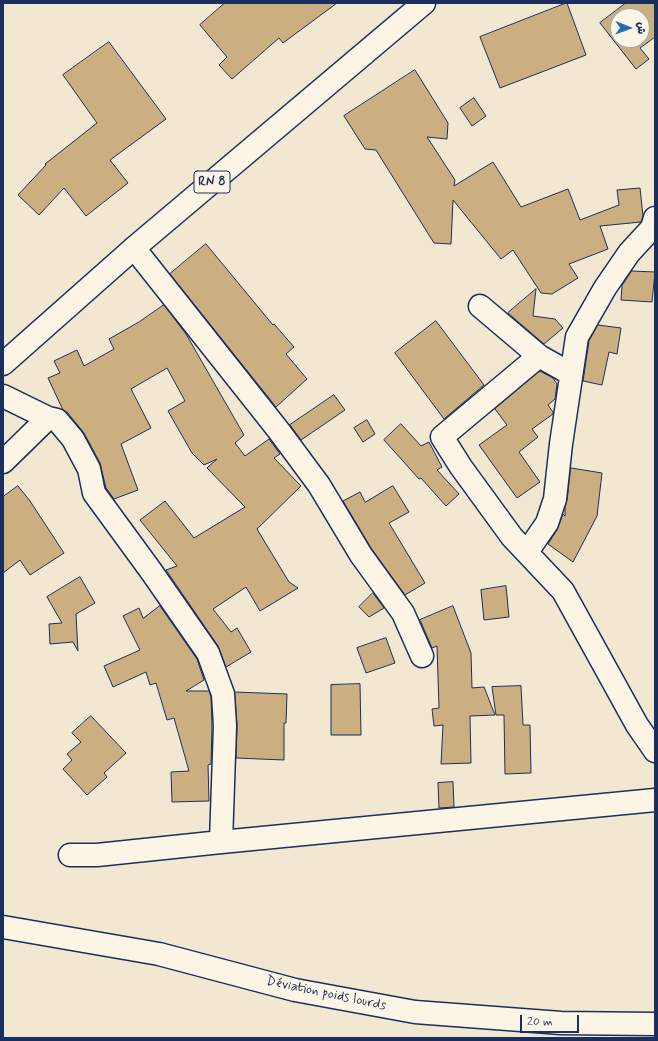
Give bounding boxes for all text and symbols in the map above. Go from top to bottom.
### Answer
north arrow [610,8,650,48]
text: ش [634,22,648,34]
road number: RN 8 [194,171,230,193]
street label: Déviation poids lourds [264,973,388,1015]
scale bar [522,1007,581,1033]
text: 20 m [527,1014,553,1030]

